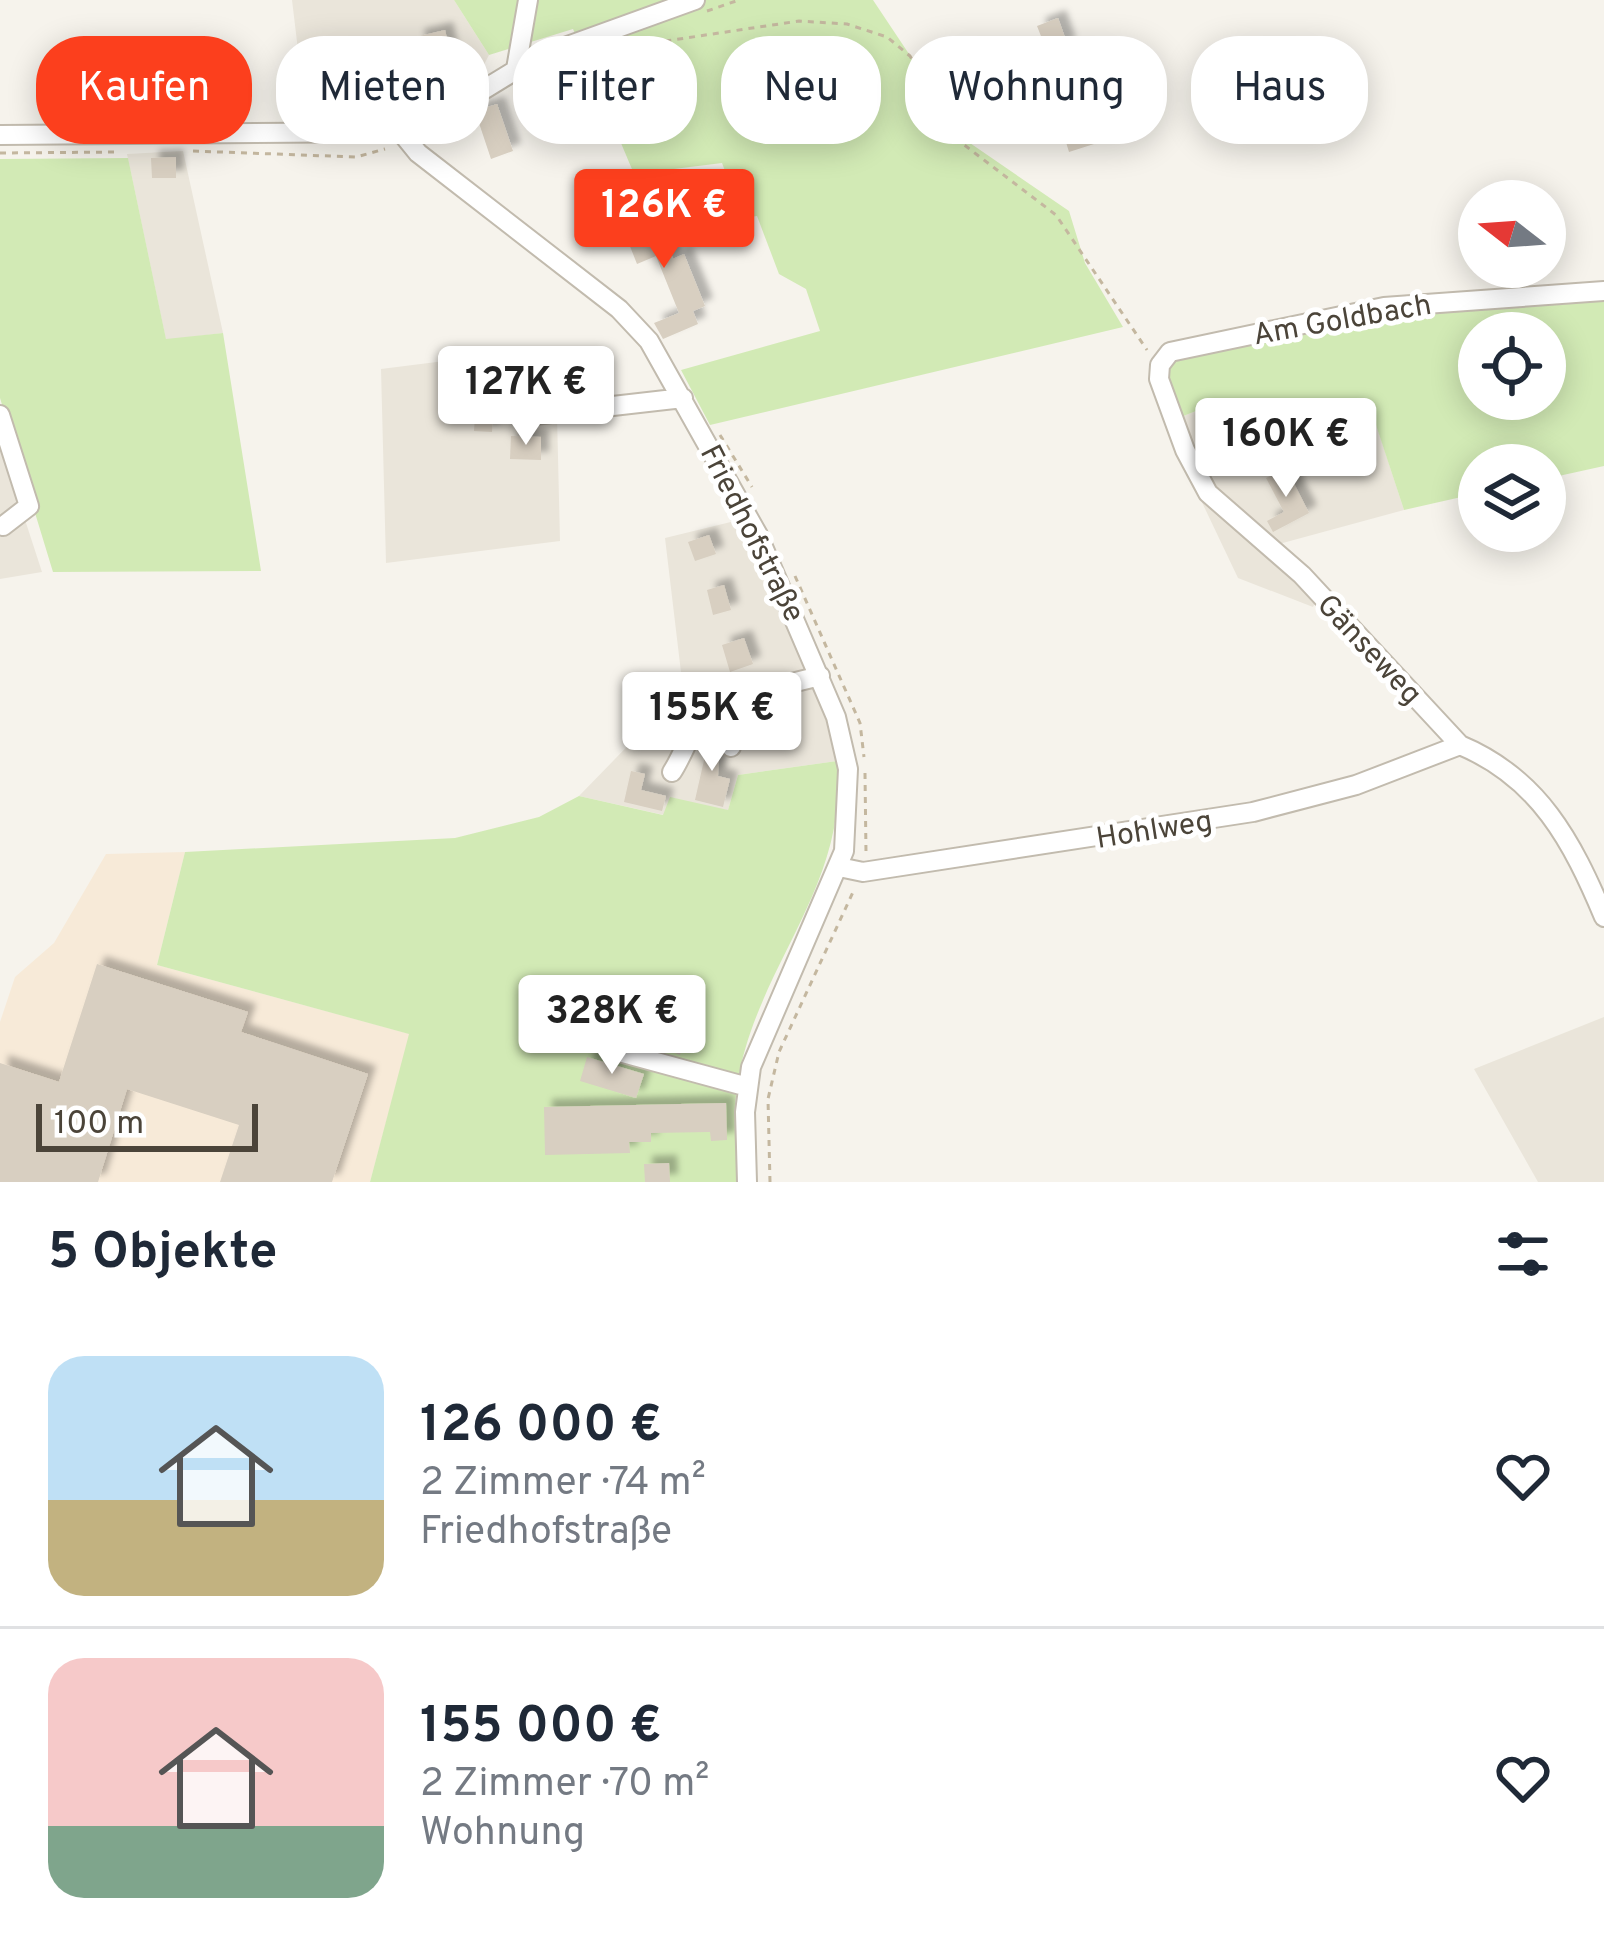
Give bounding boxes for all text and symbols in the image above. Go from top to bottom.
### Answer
chip: Kaufen [36,36,252,144]
chip: Mieten [276,36,489,144]
chip: Filter [513,36,697,144]
chip: Neu [721,36,881,144]
chip: Wohnung [905,36,1167,144]
chip: Haus [1191,36,1368,144]
pin: 126K € [566,169,762,271]
north arrow [1458,180,1566,288]
map controls [1458,180,1566,552]
text: 126K € [601,183,727,232]
street label: Am Goldbach [1250,288,1434,355]
button: locate [1458,312,1566,420]
pin: 127K € [428,346,624,448]
text: 127K € [465,360,587,409]
pin: 160K € [1188,398,1384,500]
text: 160K € [1222,412,1350,461]
street label: Friedhofstraße [690,439,811,629]
button: layers [1458,444,1566,552]
street label: Gänseweg [1308,588,1429,714]
pin: 155K € [614,672,810,774]
text: 155K € [649,686,775,735]
street label: Hohlweg [1094,804,1215,859]
pin: 328K € [514,975,710,1077]
text: 328K € [546,989,678,1038]
scale bar [36,1098,258,1151]
text: 100 m [54,1104,144,1146]
icon: filters [1490,1221,1556,1287]
text: 5 Objekte [48,1222,277,1287]
text: 126 000 € [420,1395,662,1460]
icon: home [144,1404,288,1548]
icon: heart [1490,1443,1556,1509]
text: 2 Zimmer · 74 m² [420,1460,706,1509]
text: Friedhofstraße [420,1509,672,1558]
text: 155 000 € [420,1696,662,1761]
icon: home [144,1706,288,1850]
icon: heart [1490,1745,1556,1811]
text: 2 Zimmer · 70 m² [420,1761,709,1810]
text: Wohnung [420,1810,585,1859]

